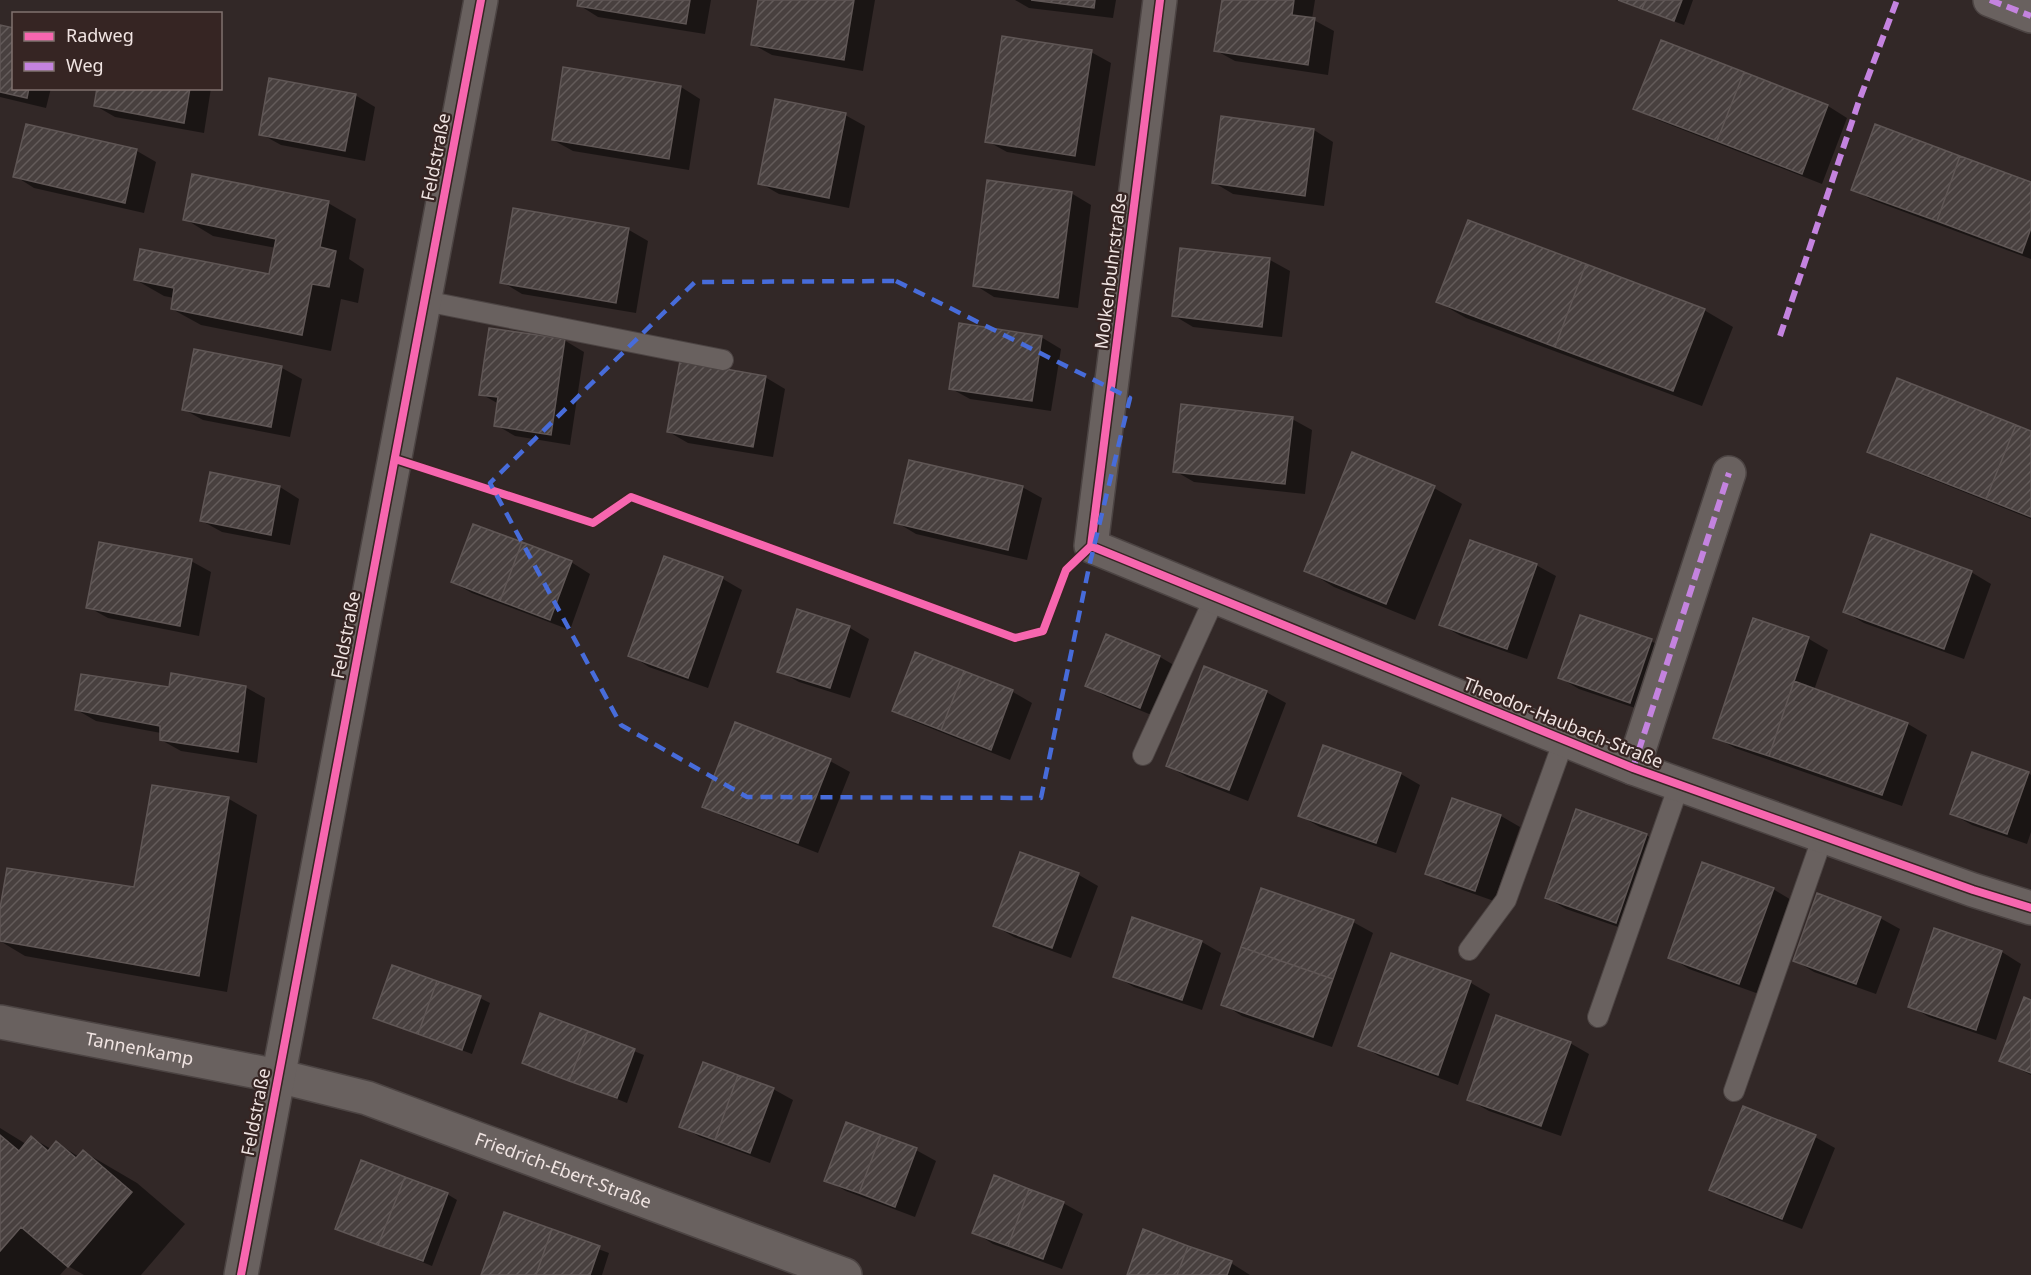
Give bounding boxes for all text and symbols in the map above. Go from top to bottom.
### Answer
legend [12,12,222,90]
text: Radweg [66,23,134,47]
text: Weg [66,53,104,77]
street label: Feldstraße [415,111,455,203]
street label: Molkenbuhrstraße [1089,191,1132,350]
street label: Feldstraße [325,589,365,681]
street label: Theodor-Haubach-Straße [1460,671,1667,773]
street label: Tannenkamp [83,1026,196,1070]
street label: Feldstraße [235,1066,275,1158]
street label: Friedrich-Ebert-Straße [472,1126,655,1213]

